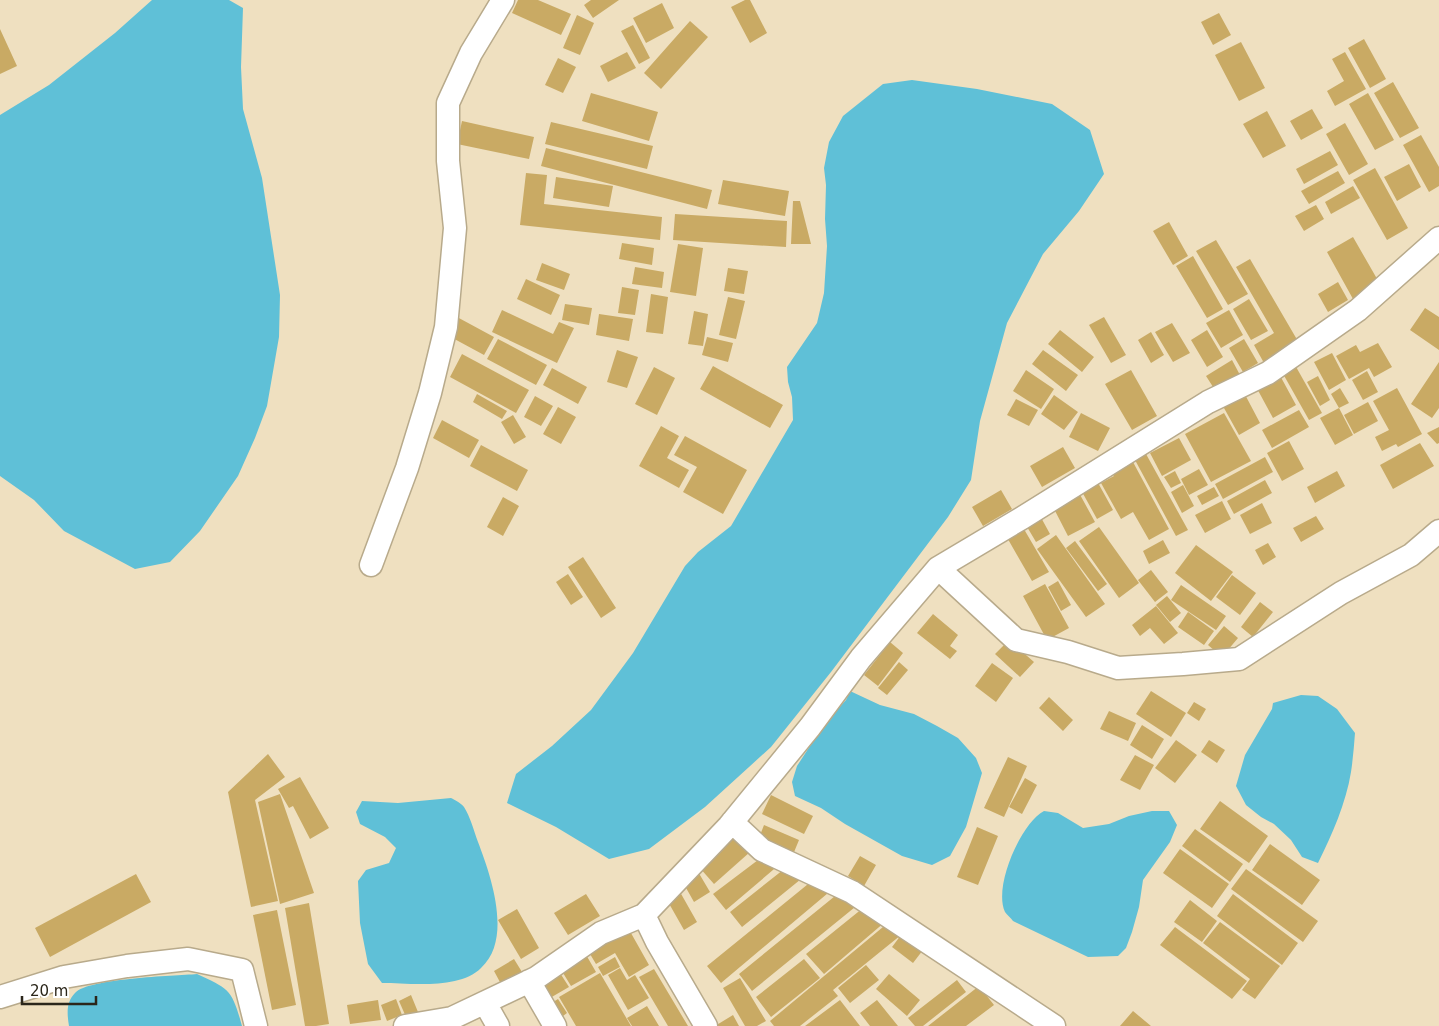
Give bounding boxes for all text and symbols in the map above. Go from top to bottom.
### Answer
scale bar [22,974,96,1006]
text: 20 m [30,982,68,1000]

